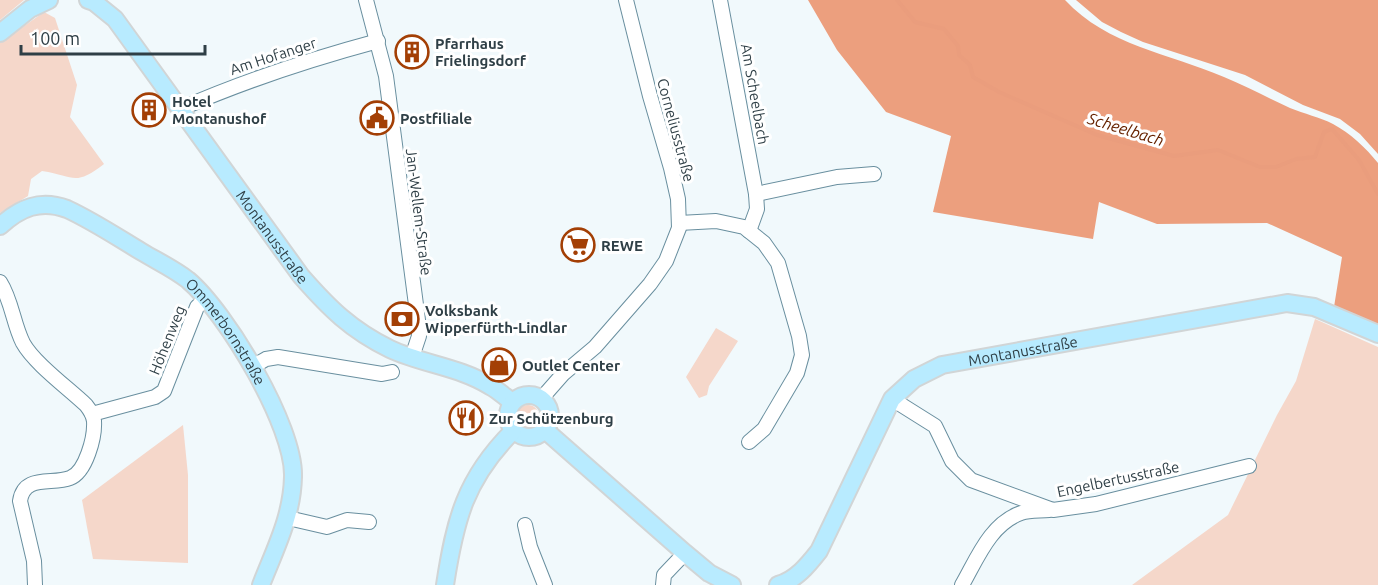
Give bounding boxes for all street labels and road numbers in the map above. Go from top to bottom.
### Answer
street label: Am Hofanger [228,34,319,78]
street label: Am Scheelbach [738,42,772,146]
street label: Corneliusstraße [654,76,698,184]
street label: Jan-Wellem-Straße [403,148,435,276]
street label: Montanusstraße [233,187,312,287]
street label: Ommerbornstraße [183,274,269,387]
street label: Höhenweg [145,303,189,377]
street label: Montanusstraße [967,332,1079,369]
street label: Engelbertusstraße [1055,458,1181,500]

